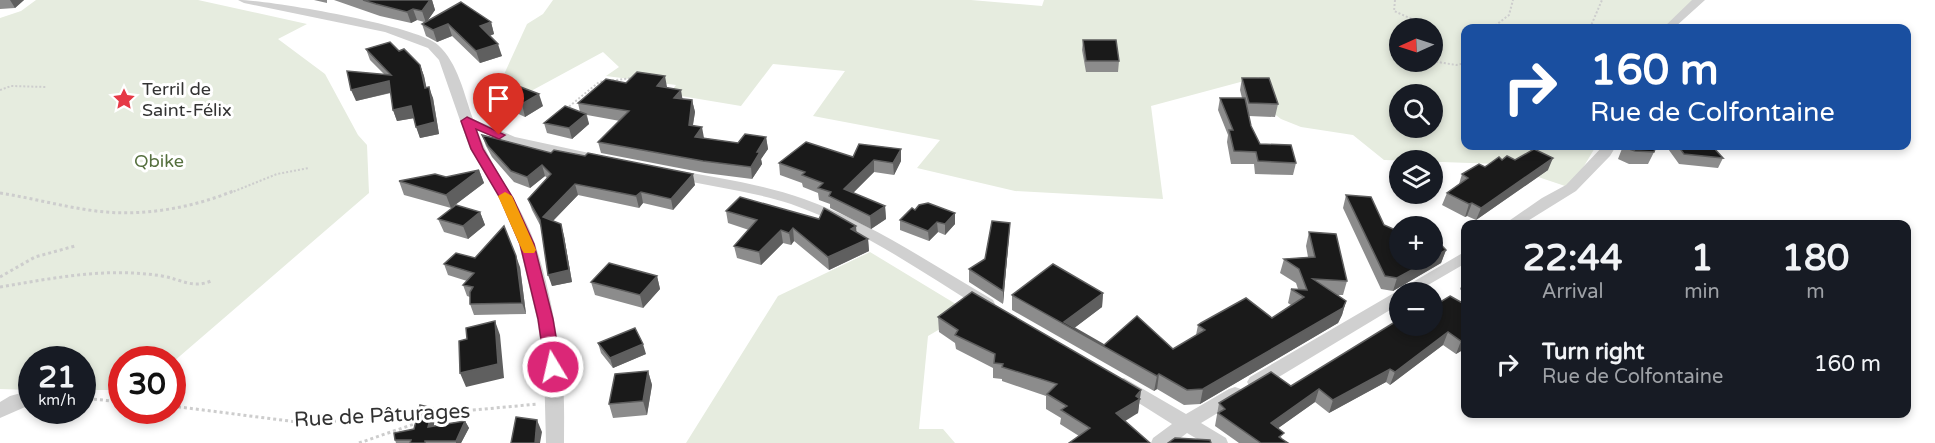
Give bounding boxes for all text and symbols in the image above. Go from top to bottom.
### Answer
north arrow [1389,18,1443,72]
map controls [1389,18,1443,336]
text: 160 m [1590,45,1719,96]
icon: right [1491,48,1569,126]
pin [473,73,524,135]
place label: Terril de Saint-Félix [142,78,232,121]
icon: arrive [482,82,515,115]
button: search [1389,84,1443,138]
place icon: Terril de Saint-Félix [111,86,137,112]
text: Rue de Colfontaine [1590,96,1835,129]
park label: Qbike [134,150,184,172]
button: layers [1389,150,1443,204]
button: + [1389,216,1443,270]
text: 22:44 [1523,237,1623,280]
text: 1 [1691,237,1713,280]
text: 180 [1781,237,1849,280]
text: Arrival [1542,280,1604,304]
text: min [1684,280,1720,304]
text: m [1806,280,1825,304]
button: − [1389,282,1443,336]
position arrow [521,335,585,399]
text: Turn right [1542,339,1644,365]
speed limit sign: 30 [108,346,186,424]
icon: right [1491,348,1524,381]
text: 160 m [1814,351,1881,377]
text: 21 [38,359,76,396]
text: Rue de Colfontaine [1542,365,1723,389]
text: km/h [38,391,76,409]
street label: Rue de Pâturages [293,398,471,433]

